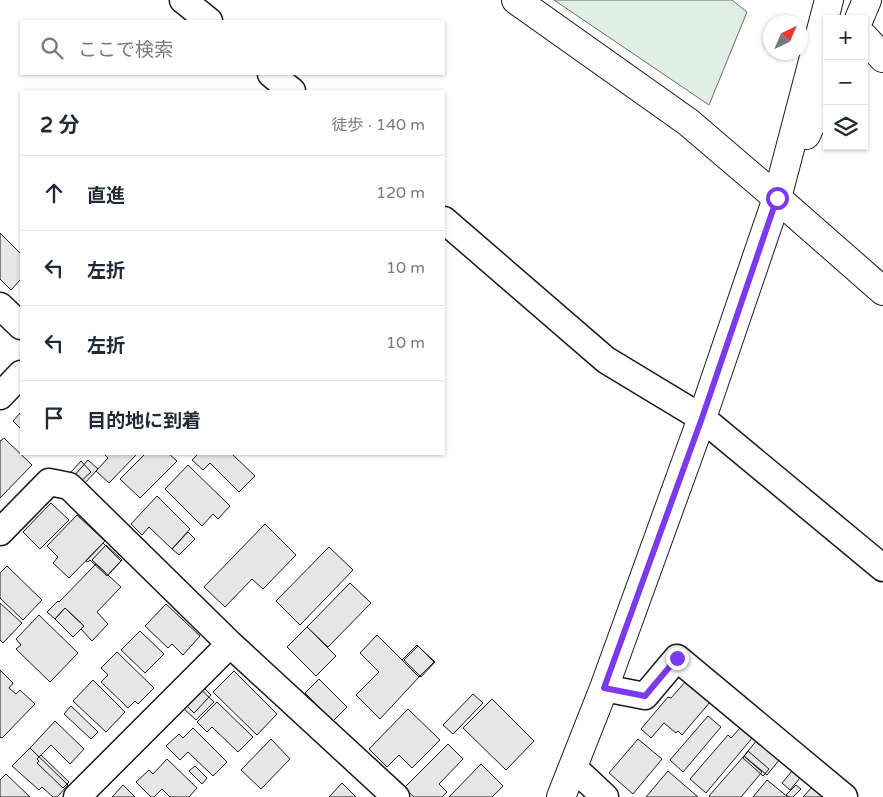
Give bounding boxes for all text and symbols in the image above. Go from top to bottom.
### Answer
north arrow [763,15,808,60]
map controls [823,15,868,150]
button: + [823,15,868,60]
search box [20,20,445,75]
icon: search [38,34,66,62]
text: ここで検索 [78,39,173,61]
button: − [823,60,868,105]
button: layers [823,105,868,150]
text: 2 分 [40,113,80,138]
text: 徒歩 · 140 m [332,115,425,135]
icon: ahead [40,179,68,207]
text: 120 m [376,183,425,203]
text: 直進 [87,185,125,207]
route start [766,187,789,210]
icon: left [40,254,68,282]
text: 10 m [386,258,425,278]
text: 左折 [87,260,125,282]
icon: left [40,329,68,357]
text: 10 m [386,333,425,353]
text: 左折 [87,335,125,357]
icon: arrive [40,404,68,432]
text: 目的地に到着 [87,410,201,432]
route end [666,647,689,670]

